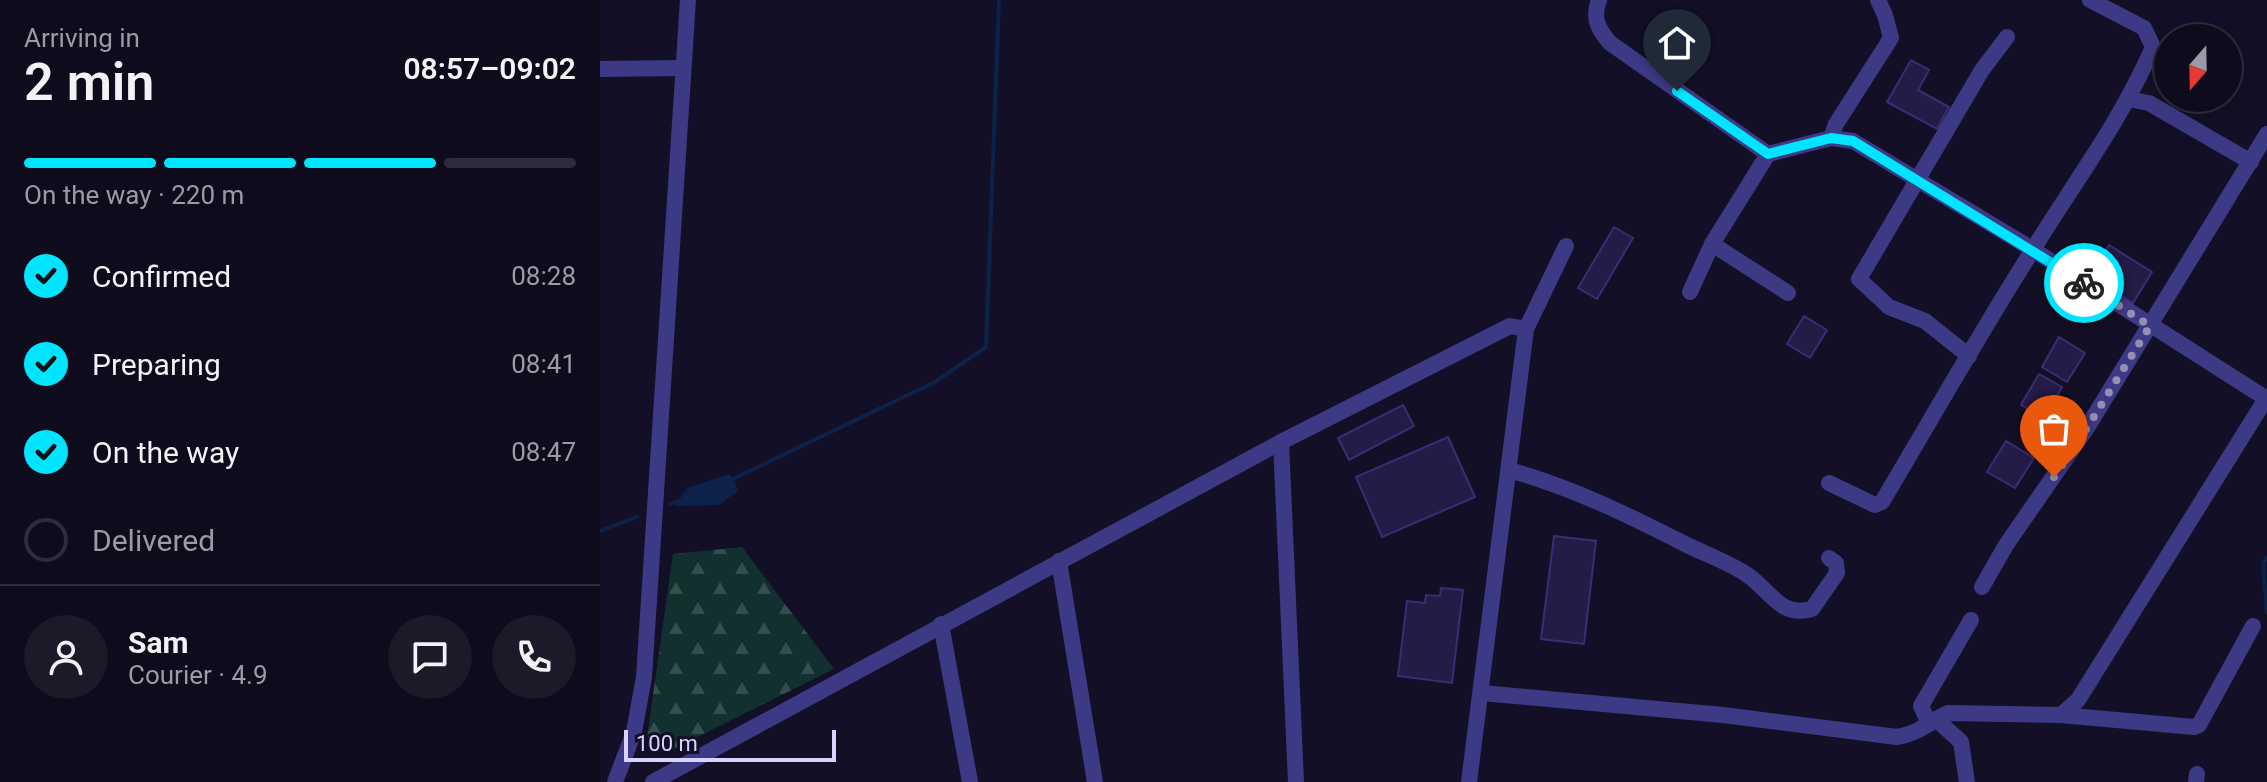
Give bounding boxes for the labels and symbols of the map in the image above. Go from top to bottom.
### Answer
pin [1643,9,1711,91]
north arrow [2154,24,2242,112]
courier [2044,243,2124,323]
pin [2020,395,2088,477]
scale bar [624,726,836,762]

